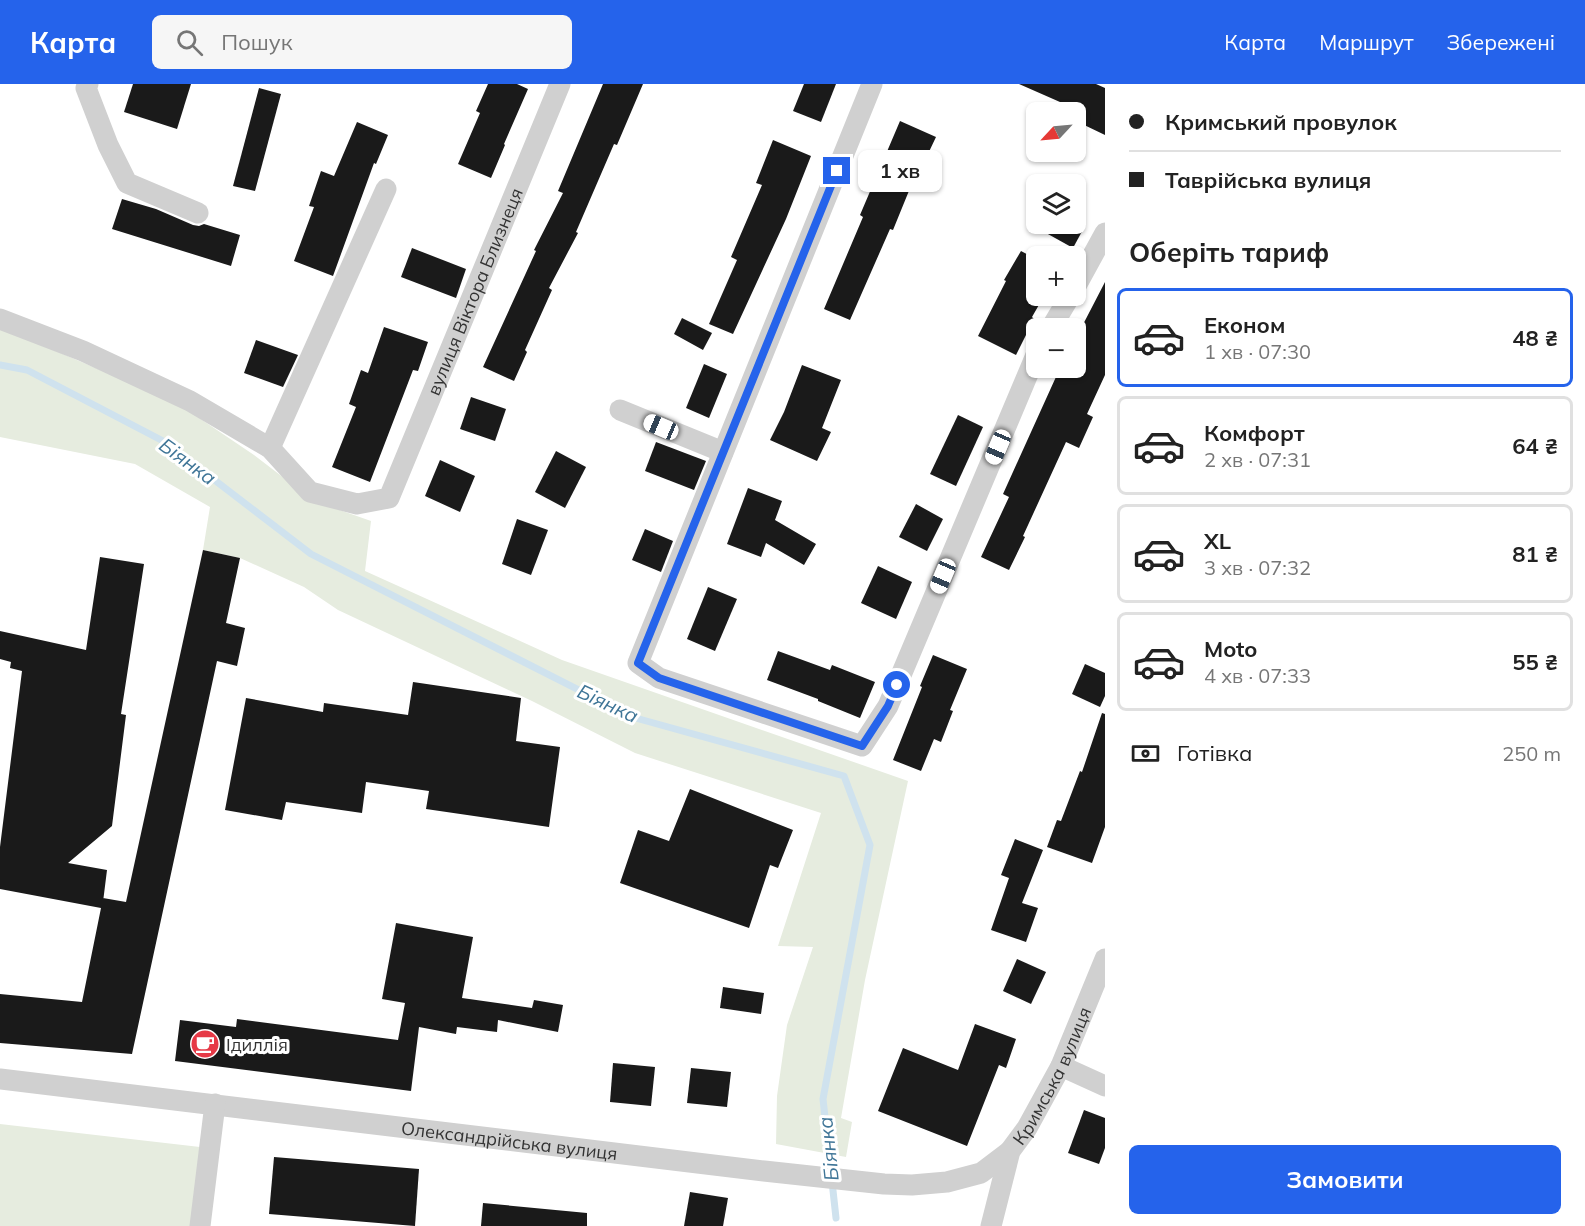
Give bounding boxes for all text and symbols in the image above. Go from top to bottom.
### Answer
search box [152,15,572,69]
text: Карта [30,25,116,60]
icon: search [173,26,206,59]
text: Пошук [221,28,292,56]
text: Карта [1224,29,1286,55]
text: Маршрут [1319,29,1414,55]
text: Збережені [1447,29,1555,55]
north arrow [1026,102,1086,162]
map controls [1026,102,1086,378]
text: Кримський провулок [1165,108,1397,136]
callout: 1 хв [858,150,942,192]
route end [823,157,850,184]
text: 1 хв [880,158,920,183]
text: Таврійська вулиця [1165,166,1371,194]
button: layers [1026,174,1086,234]
street label: вулиця Віктора Близнеця [421,184,527,398]
text: Оберіть тариф [1129,235,1329,269]
button: + [1026,246,1086,306]
icon: car [1132,311,1186,365]
text: Економ [1204,311,1285,339]
button: − [1026,318,1086,378]
text: 48 ₴ [1512,324,1558,352]
text: 1 хв · 07:30 [1204,339,1311,364]
car [641,412,681,442]
icon: car [1132,419,1186,473]
text: Комфорт [1204,419,1305,447]
car [983,427,1013,467]
water label: Біянка [155,432,221,490]
text: 64 ₴ [1512,432,1558,460]
text: 2 хв · 07:31 [1204,447,1311,472]
icon: car [1132,527,1186,581]
text: XL [1204,527,1231,555]
text: 81 ₴ [1512,540,1558,568]
text: 3 хв · 07:32 [1204,555,1311,580]
car [928,556,958,596]
icon: car [1132,635,1186,689]
text: Moto [1204,635,1257,663]
text: 55 ₴ [1512,648,1558,676]
text: 4 хв · 07:33 [1204,663,1311,688]
route start [883,671,910,698]
water label: Біянка [574,678,642,728]
icon: cash [1129,737,1162,770]
text: Готівка [1177,739,1252,767]
text: 250 m [1502,741,1561,766]
street label: Кримська вулиця [1007,1003,1096,1149]
cafe icon: Ідиллія [189,1028,221,1060]
place label: Ідиллія [226,1033,288,1056]
street label: Олександрійська вулиця [400,1116,619,1165]
water label: Біянка [812,1116,844,1182]
button: Замовити [1129,1145,1561,1214]

